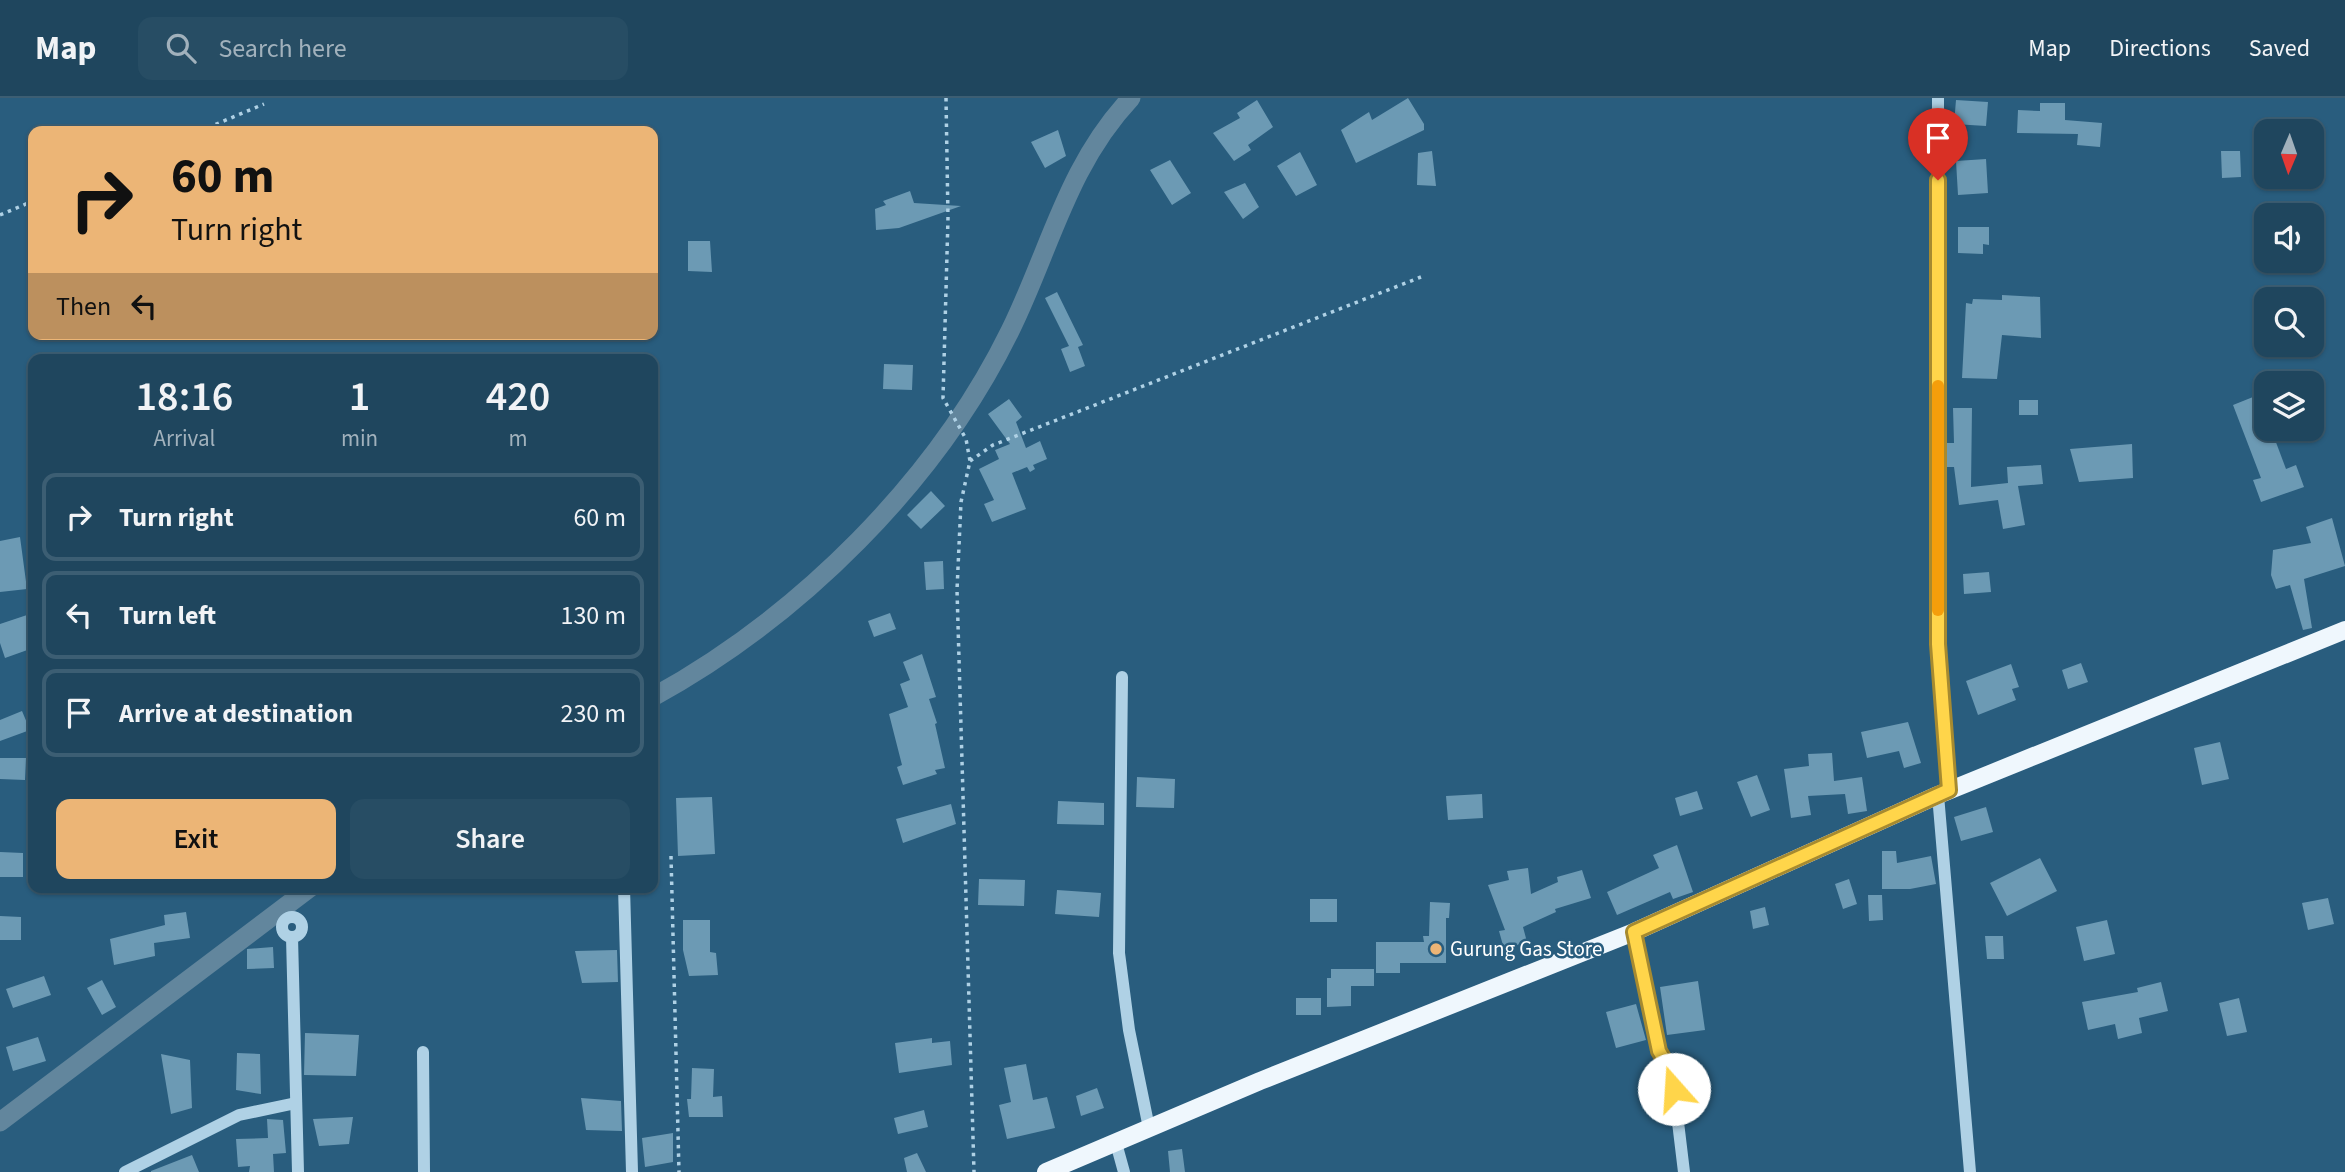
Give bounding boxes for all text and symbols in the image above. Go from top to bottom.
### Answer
search box [138,17,628,80]
text: Map [35,25,96,72]
icon: search [162,29,200,67]
text: Search here [218,30,347,67]
text: Map [2028,31,2071,66]
text: Directions [2109,31,2211,66]
text: Saved [2249,31,2310,66]
pin [1908,108,1968,180]
icon: arrive [1919,119,1957,157]
north arrow [2254,119,2324,189]
map controls [2254,119,2324,441]
text: 60 m [171,142,275,212]
icon: right [56,154,147,245]
button: sound [2254,203,2324,273]
text: Turn right [171,207,302,253]
icon: left [125,287,163,325]
button: search [2254,287,2324,357]
text: Then [56,288,111,325]
text: 18:16 [136,367,233,427]
text: 1 [349,367,370,427]
text: 420 [486,367,550,427]
button: layers [2254,371,2324,441]
text: Arrival [154,422,215,455]
text: min [341,422,378,455]
text: m [509,422,528,455]
icon: right [60,498,98,536]
text: Turn right [119,499,234,536]
text: 60 m [573,499,626,536]
icon: left [60,596,98,634]
text: Turn left [119,597,216,634]
text: 130 m [560,597,626,634]
icon: arrive [60,694,98,732]
text: Arrive at destination [119,695,353,732]
text: 230 m [560,695,626,732]
button: Exit [56,799,336,879]
button: Share [350,799,630,879]
place label: Gurung Gas Store [1450,934,1602,964]
marker: Gurung Gas Store [1428,941,1444,957]
position arrow [1637,1052,1711,1126]

